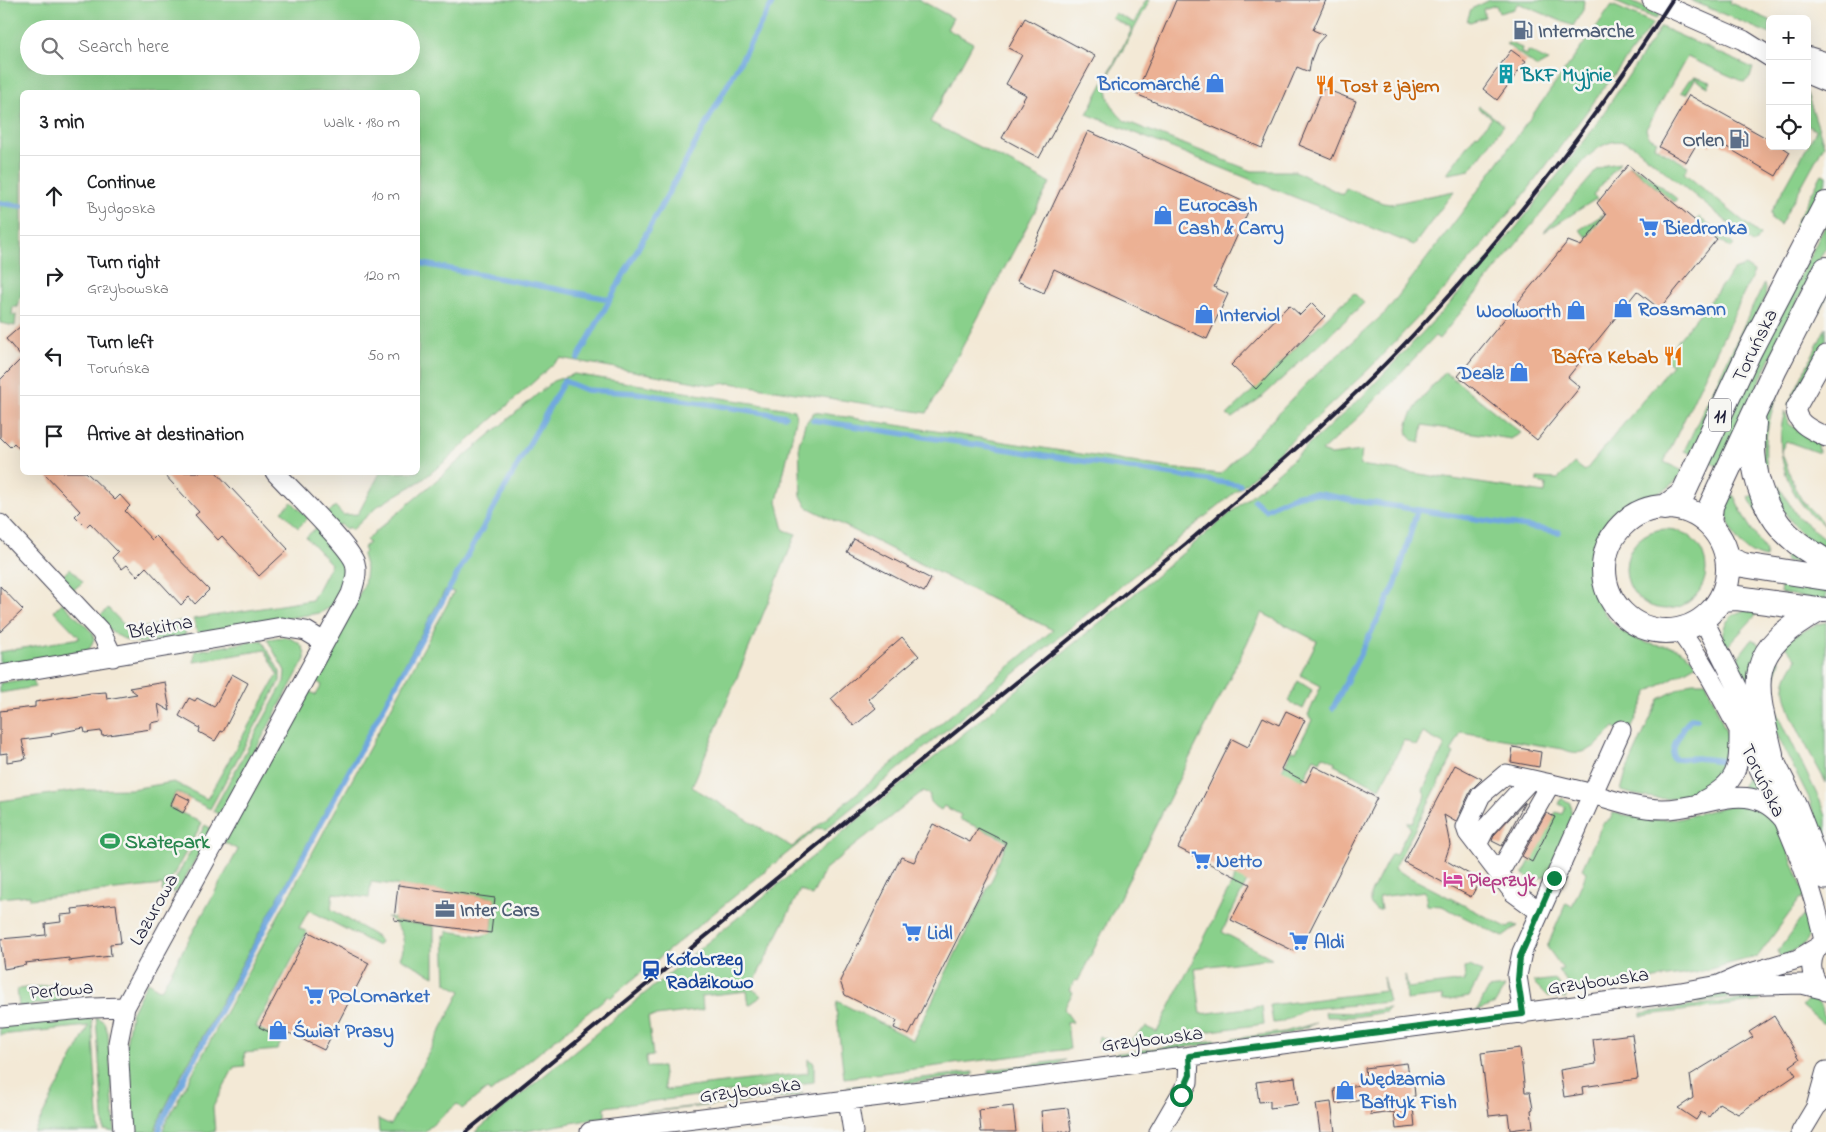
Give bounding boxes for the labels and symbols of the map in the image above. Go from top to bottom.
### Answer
place label: Intermarche [1538,18,1635,47]
fuel station icon: Intermarche [1512,19,1534,41]
place label: BKF Myjnie [1520,62,1613,92]
building icon: BKF Myjnie [1495,63,1517,85]
place label: Bricomarché [1097,71,1201,100]
shop icon: Bricomarché [1204,72,1226,94]
place label: Tost z jajem [1340,73,1440,102]
restaurant icon: Tost z jajem [1314,74,1336,96]
place label: Orlen [1682,127,1724,156]
fuel station icon: Orlen [1728,128,1750,150]
place label: Eurocash Cash & Carry [1178,192,1284,245]
shop icon: Eurocash Cash & Carry [1152,204,1174,226]
place label: Biedronka [1663,215,1747,244]
supermarket icon: Biedronka [1638,216,1660,238]
place label: Rossmann [1638,296,1726,325]
shop icon: Rossmann [1612,297,1634,319]
place label: Woolworth [1476,298,1561,327]
shop icon: Woolworth [1565,299,1587,321]
place label: Interviol [1219,302,1280,331]
shop icon: Interviol [1193,303,1215,325]
street label: Toruńska [1726,305,1786,388]
place label: Bafra Kebab [1551,344,1658,373]
restaurant icon: Bafra Kebab [1662,345,1684,367]
place label: Dealz [1457,360,1505,389]
shop icon: Dealz [1508,361,1530,383]
road number: 11 [1709,398,1731,432]
street label: Błękitna [125,608,195,649]
street label: Toruńska [1732,740,1792,823]
place label: Skatepark [125,829,211,858]
sports icon: Skatepark [99,830,121,852]
place label: Netto [1216,848,1262,877]
supermarket icon: Netto [1190,849,1212,871]
place label: Pieprzyk [1468,867,1538,897]
route end [1543,867,1566,890]
hotel icon: Pieprzyk [1442,868,1464,890]
street label: Lazurowa [123,869,187,952]
place label: Inter Cars [460,897,540,926]
office icon: Inter Cars [434,898,456,920]
place label: Lidl [927,920,953,949]
supermarket icon: Lidl [901,921,923,943]
place label: Aldi [1314,929,1345,958]
supermarket icon: Aldi [1288,930,1310,952]
place label: Kołobrzeg Radzikowo [666,946,754,998]
station icon: Kołobrzeg Radzikowo [640,959,662,981]
street label: Grzybowska [1546,961,1651,1004]
street label: Perłowa [28,974,95,1009]
place label: POLOmarket [329,983,430,1012]
supermarket icon: POLOmarket [303,984,325,1006]
place label: Świat Prasy [293,1018,394,1048]
shop icon: Świat Prasy [267,1019,289,1041]
street label: Grzybowska [1100,1020,1205,1061]
place label: Wędzarnia Bałtyk Fish [1359,1066,1457,1119]
street label: Grzybowska [698,1071,803,1112]
shop icon: Wędzarnia Bałtyk Fish [1334,1079,1356,1101]
route start [1170,1084,1193,1107]

